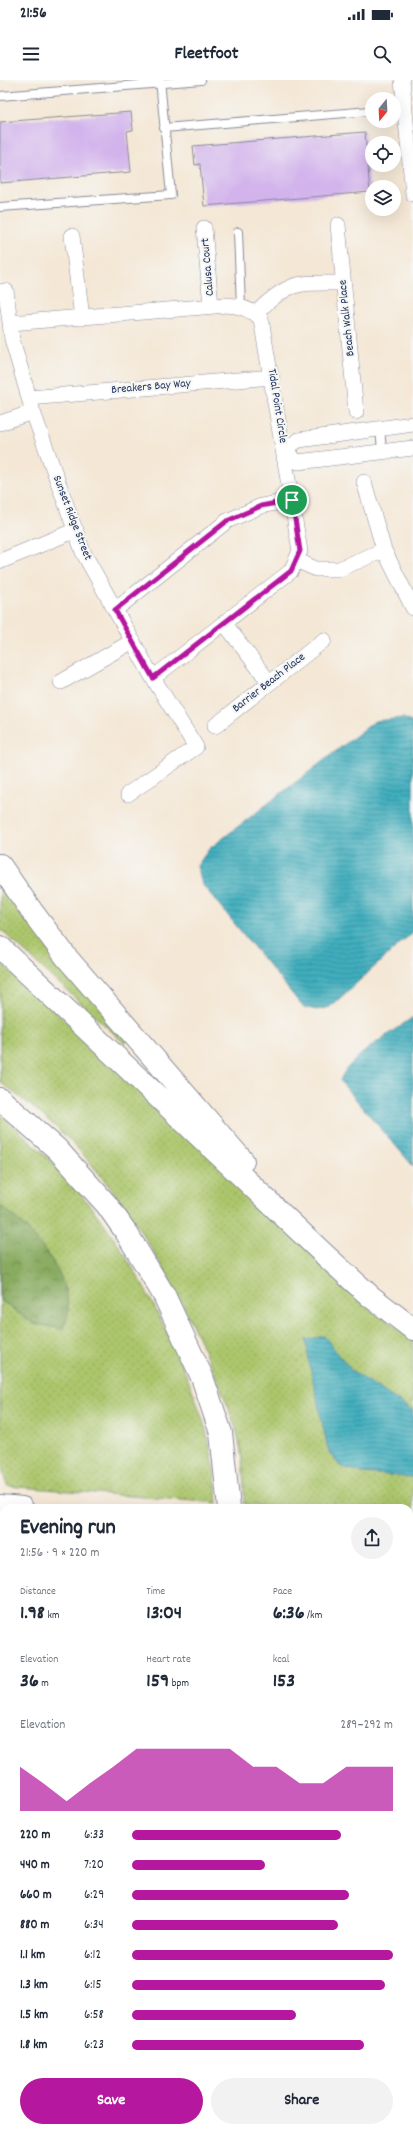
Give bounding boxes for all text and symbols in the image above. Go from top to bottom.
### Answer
text: 21:56 [20,3,47,25]
text: Fleetfoot [175,42,238,67]
icon: menu [20,43,42,65]
icon: search [371,43,393,65]
north arrow [365,92,401,128]
map controls [365,92,401,216]
button: locate [365,136,401,172]
button: layers [365,180,401,216]
street label: Calusa Court [197,237,219,297]
street label: Beach Walk Place [335,279,359,357]
street label: Tidal Point Circle [263,368,291,444]
street label: Breakers Bay Way [111,375,193,399]
street label: Sunset Ridge Street [48,473,96,563]
pin [275,483,309,517]
icon: arrive [281,489,303,511]
street label: Barrier Beach Place [229,649,309,717]
text: Evening run [20,1513,116,1544]
button: share [351,1517,393,1559]
text: 21:56 · 9 × 220 m [20,1544,99,1563]
text: Distance [20,1584,56,1600]
text: Time [146,1584,165,1600]
text: Pace [273,1584,292,1600]
text: 1.98 [20,1600,45,1628]
text: 13:04 [146,1600,182,1628]
text: 6:36 [273,1600,304,1628]
text: km [45,1608,59,1624]
text: /km [304,1608,322,1624]
text: Elevation [20,1652,58,1668]
text: Heart rate [146,1652,191,1668]
text: kcal [273,1652,289,1668]
text: 36 [20,1668,39,1696]
text: 159 [146,1668,169,1696]
text: 153 [273,1668,295,1696]
text: m [39,1676,49,1692]
text: bpm [169,1676,189,1692]
text: Elevation [20,1716,65,1735]
text: 289–292 m [340,1716,393,1735]
text: 220 m [20,1826,50,1845]
text: 6:33 [84,1826,104,1845]
text: 440 m [20,1856,50,1875]
text: 7:20 [84,1856,104,1875]
text: 660 m [20,1886,52,1905]
text: 6:29 [84,1886,104,1905]
text: 880 m [20,1916,49,1935]
text: 6:34 [84,1916,104,1935]
text: 1.1 km [20,1946,45,1965]
text: 6:12 [84,1946,101,1965]
text: 1.3 km [20,1976,48,1995]
text: 6:15 [84,1976,101,1995]
text: 1.5 km [20,2006,48,2025]
text: 6:58 [84,2006,104,2025]
text: 1.8 km [20,2036,47,2055]
text: 6:23 [84,2036,104,2055]
button: Save [20,2078,203,2124]
button: Share [211,2078,393,2124]

